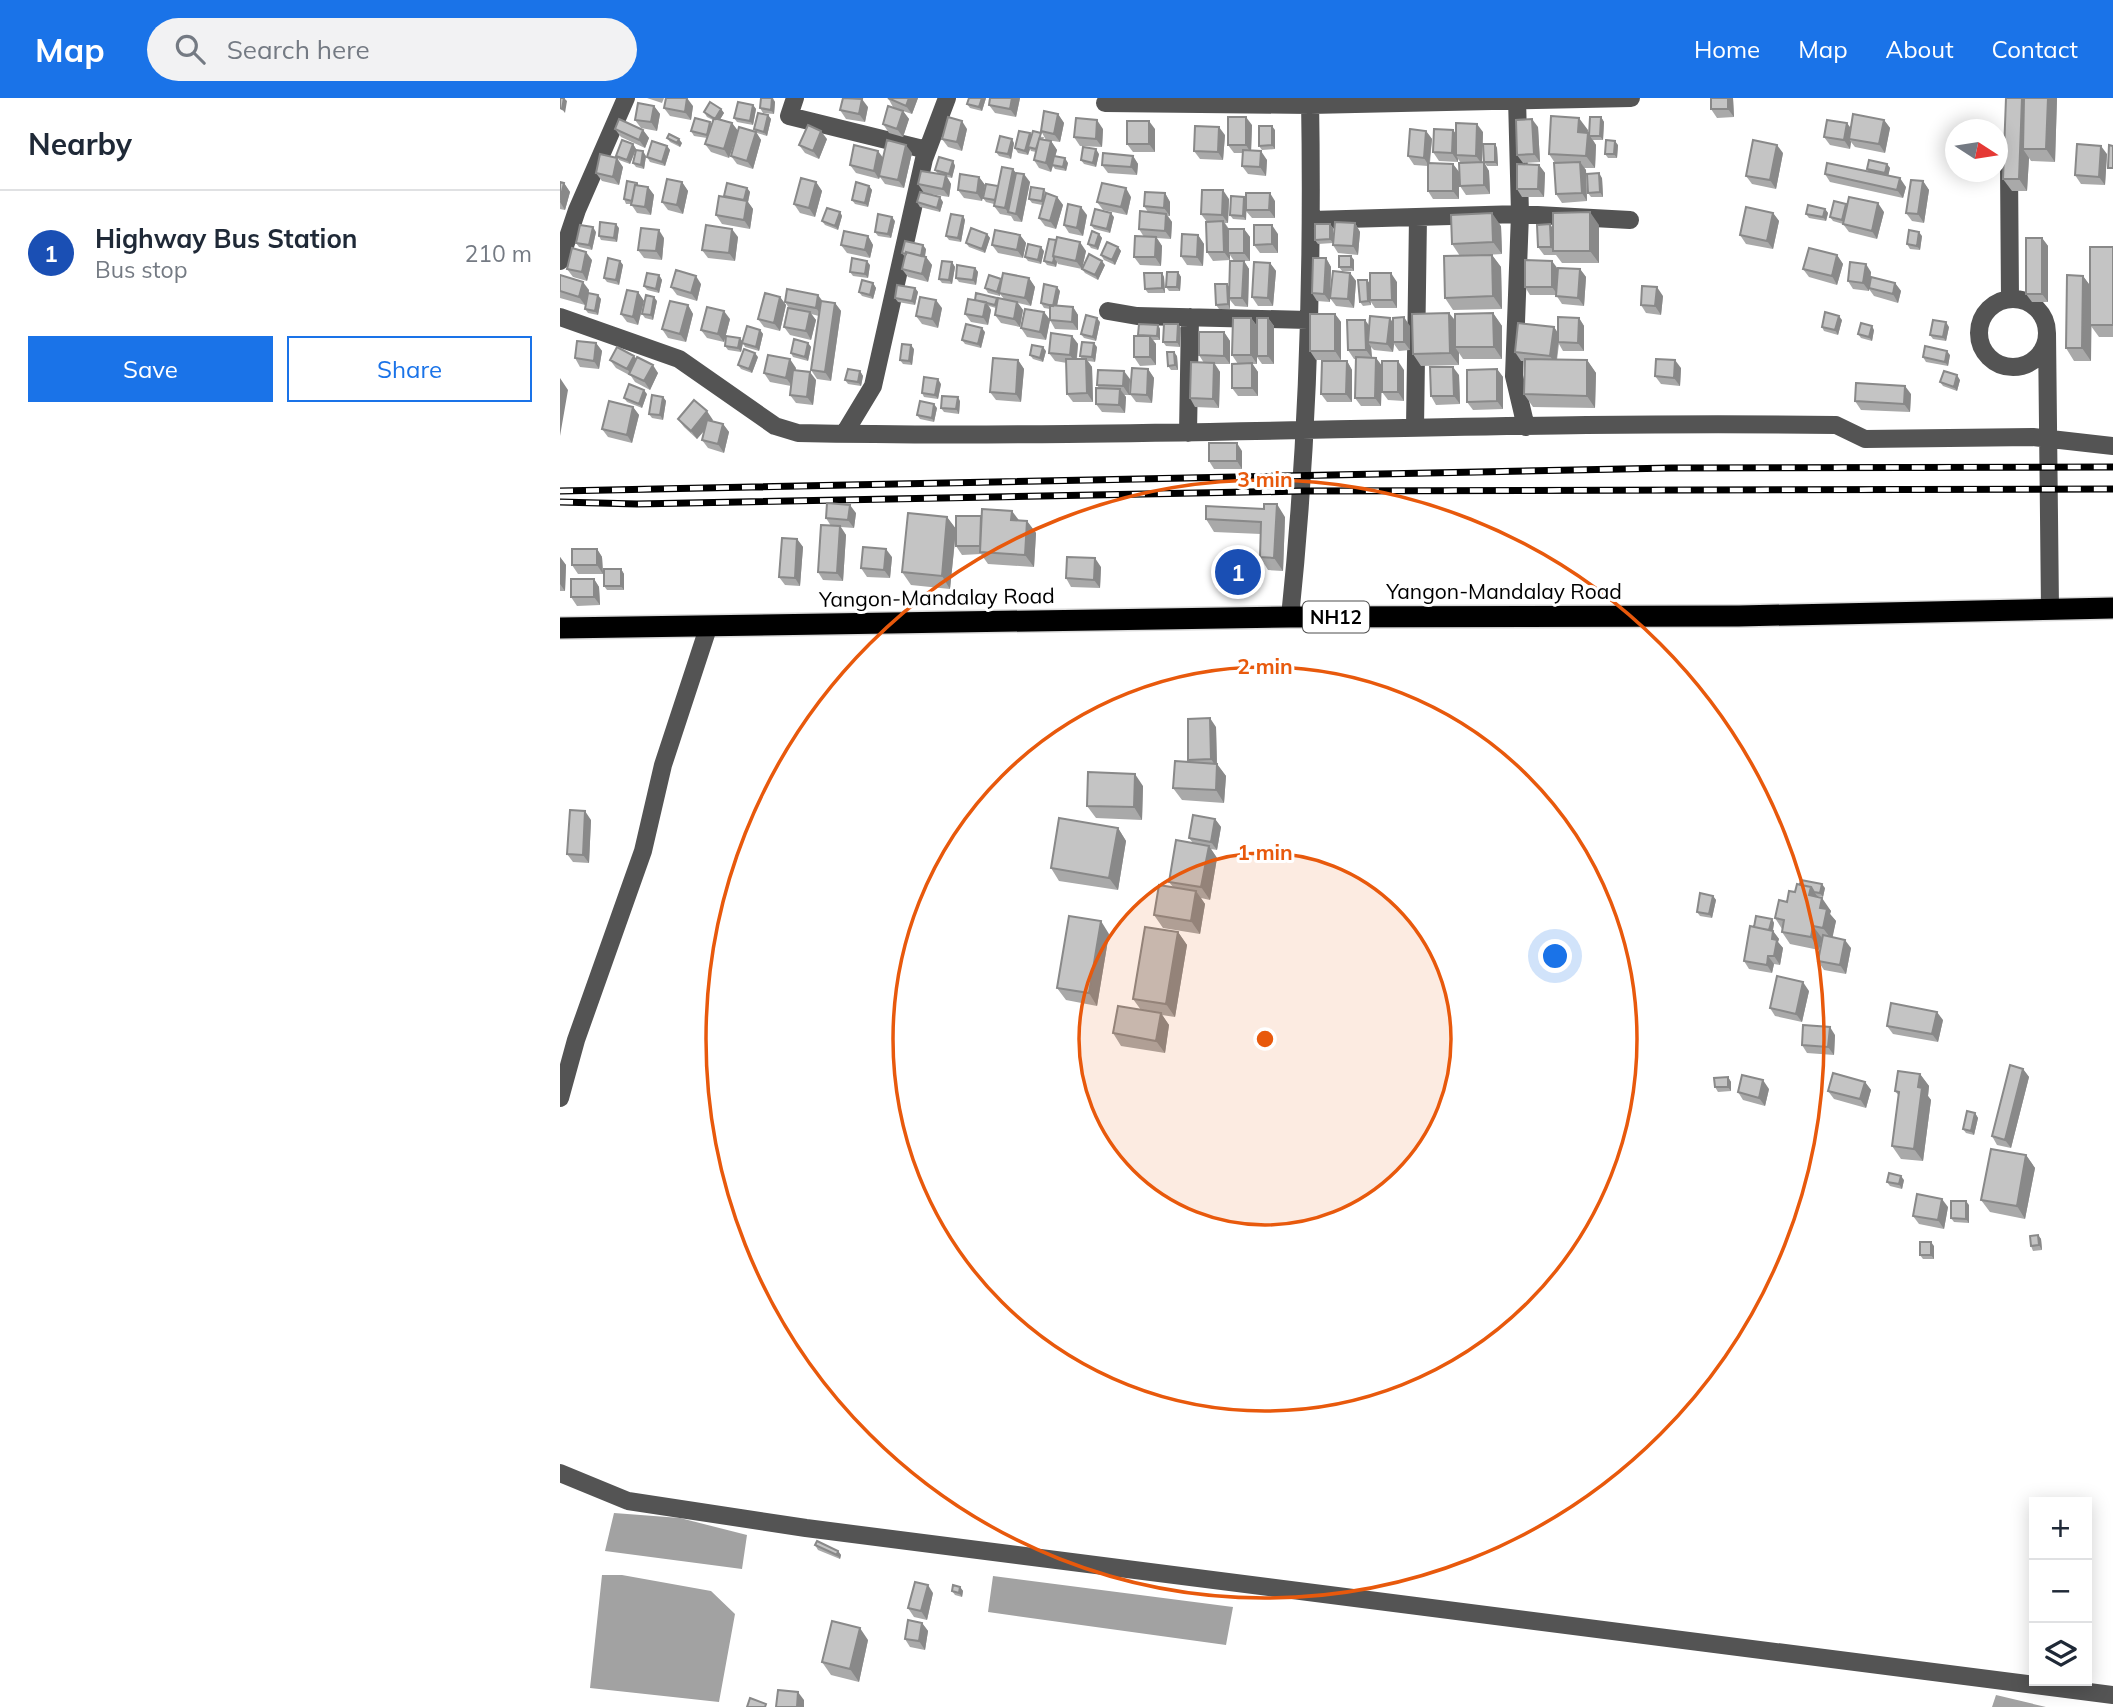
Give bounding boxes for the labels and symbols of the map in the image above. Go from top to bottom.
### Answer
north arrow [1945,119,2008,182]
text: 3 min [1237,466,1293,492]
pin: 1 [1215,546,1261,598]
street label: Yangon-Mandalay Road [1385,578,1622,604]
street label: Yangon-Mandalay Road [818,582,1055,612]
road number: NH12 [1303,602,1369,632]
text: 2 min [1237,653,1293,679]
text: 1 min [1237,839,1293,865]
your location [1538,939,1572,973]
centre of rings [1253,1027,1277,1051]

